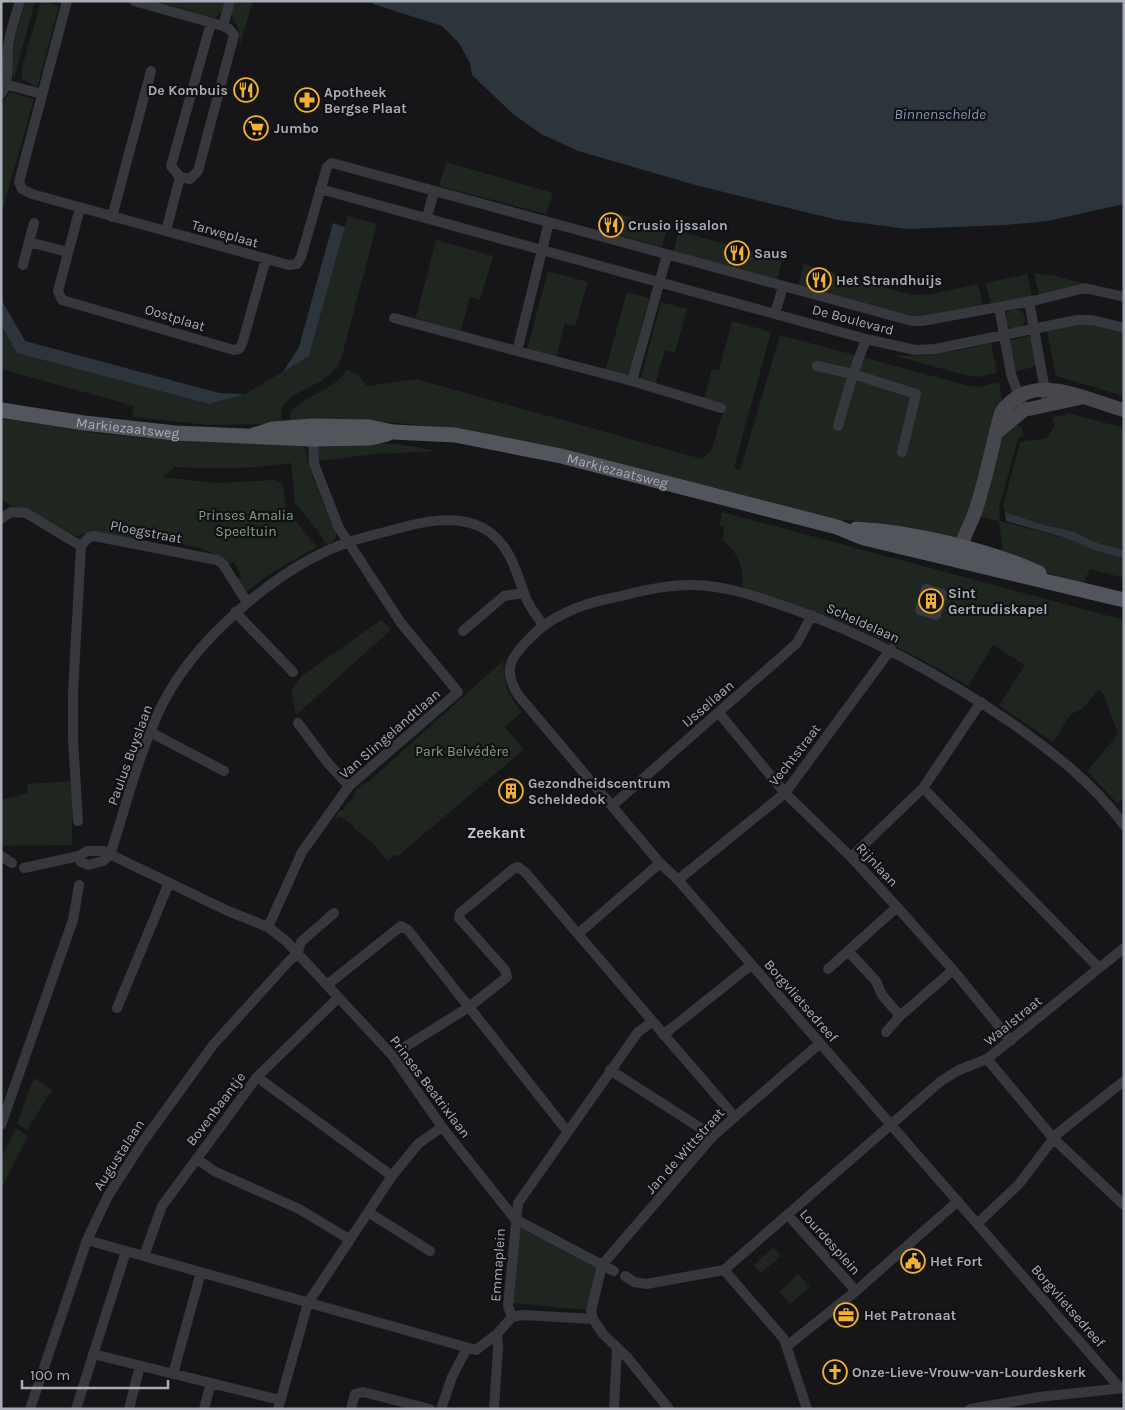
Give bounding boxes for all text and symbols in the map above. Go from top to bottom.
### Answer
restaurant icon: De Kombuis [233,77,259,103]
place label: De Kombuis [148,82,228,99]
place label: Apotheek Bergse Plaat [324,84,407,117]
pharmacy icon: Apotheek Bergse Plaat [294,87,320,113]
water label: Binnenschelde [894,105,986,123]
supermarket icon: Jumbo [243,115,269,141]
place label: Jumbo [274,120,319,137]
restaurant icon: Crusio ijssalon [598,212,624,238]
street label: Tarweplaat [190,216,260,252]
place label: Crusio ijssalon [628,217,728,234]
restaurant icon: Saus [724,240,750,266]
place label: Saus [754,245,787,262]
restaurant icon: Het Strandhuijs [806,267,832,293]
place label: Het Strandhuijs [836,272,942,289]
street label: Oostplaat [143,301,207,335]
street label: De Boulevard [810,301,896,339]
street label: Markiezaatsweg [75,413,180,442]
street label: Markiezaatsweg [565,449,670,492]
park label: Prinses Amalia Speeltuin [198,507,294,540]
street label: Ploegstraat [109,517,183,547]
place label: Sint Gertrudiskapel [948,585,1047,618]
building icon: Sint Gertrudiskapel [918,588,944,614]
street label: Scheldelaan [824,599,902,647]
street label: IJssellaan [679,677,737,731]
street label: Van Slingelandtlaan [336,685,444,783]
street label: Paulus Buyslaan [104,702,156,808]
street label: Vechtstraat [766,721,824,789]
park label: Park Belvédère [415,743,509,760]
place label: Gezondheidscentrum Scheldedok [528,775,670,808]
building icon: Gezondheidscentrum Scheldedok [498,778,524,804]
district label: Zeekant [467,824,525,842]
street label: Rijnlaan [853,840,901,890]
street label: Borgvlietsedreef [761,956,842,1046]
street label: Waalstraat [981,992,1045,1050]
street label: Prinses Beatrixlaan [386,1032,474,1142]
street label: Bovenbaantje [183,1069,249,1149]
street label: Jan de Wittstraat [642,1105,728,1197]
street label: Augustalaan [90,1116,148,1194]
street label: Lourdesplein [796,1206,864,1278]
street label: Emmaplein [487,1228,509,1302]
public building icon: Het Fort [900,1248,926,1274]
place label: Het Fort [930,1253,983,1270]
street label: Borgvlietsedreef [1028,1261,1109,1351]
office icon: Het Patronaat [833,1302,859,1328]
place label: Het Patronaat [864,1307,957,1324]
scale bar [22,1358,169,1390]
church icon: Onze-Lieve-Vrouw-van-Lourdeskerk [822,1359,848,1385]
place label: Onze-Lieve-Vrouw-van-Lourdeskerk [852,1364,1087,1381]
text: 100 m [30,1366,70,1384]

